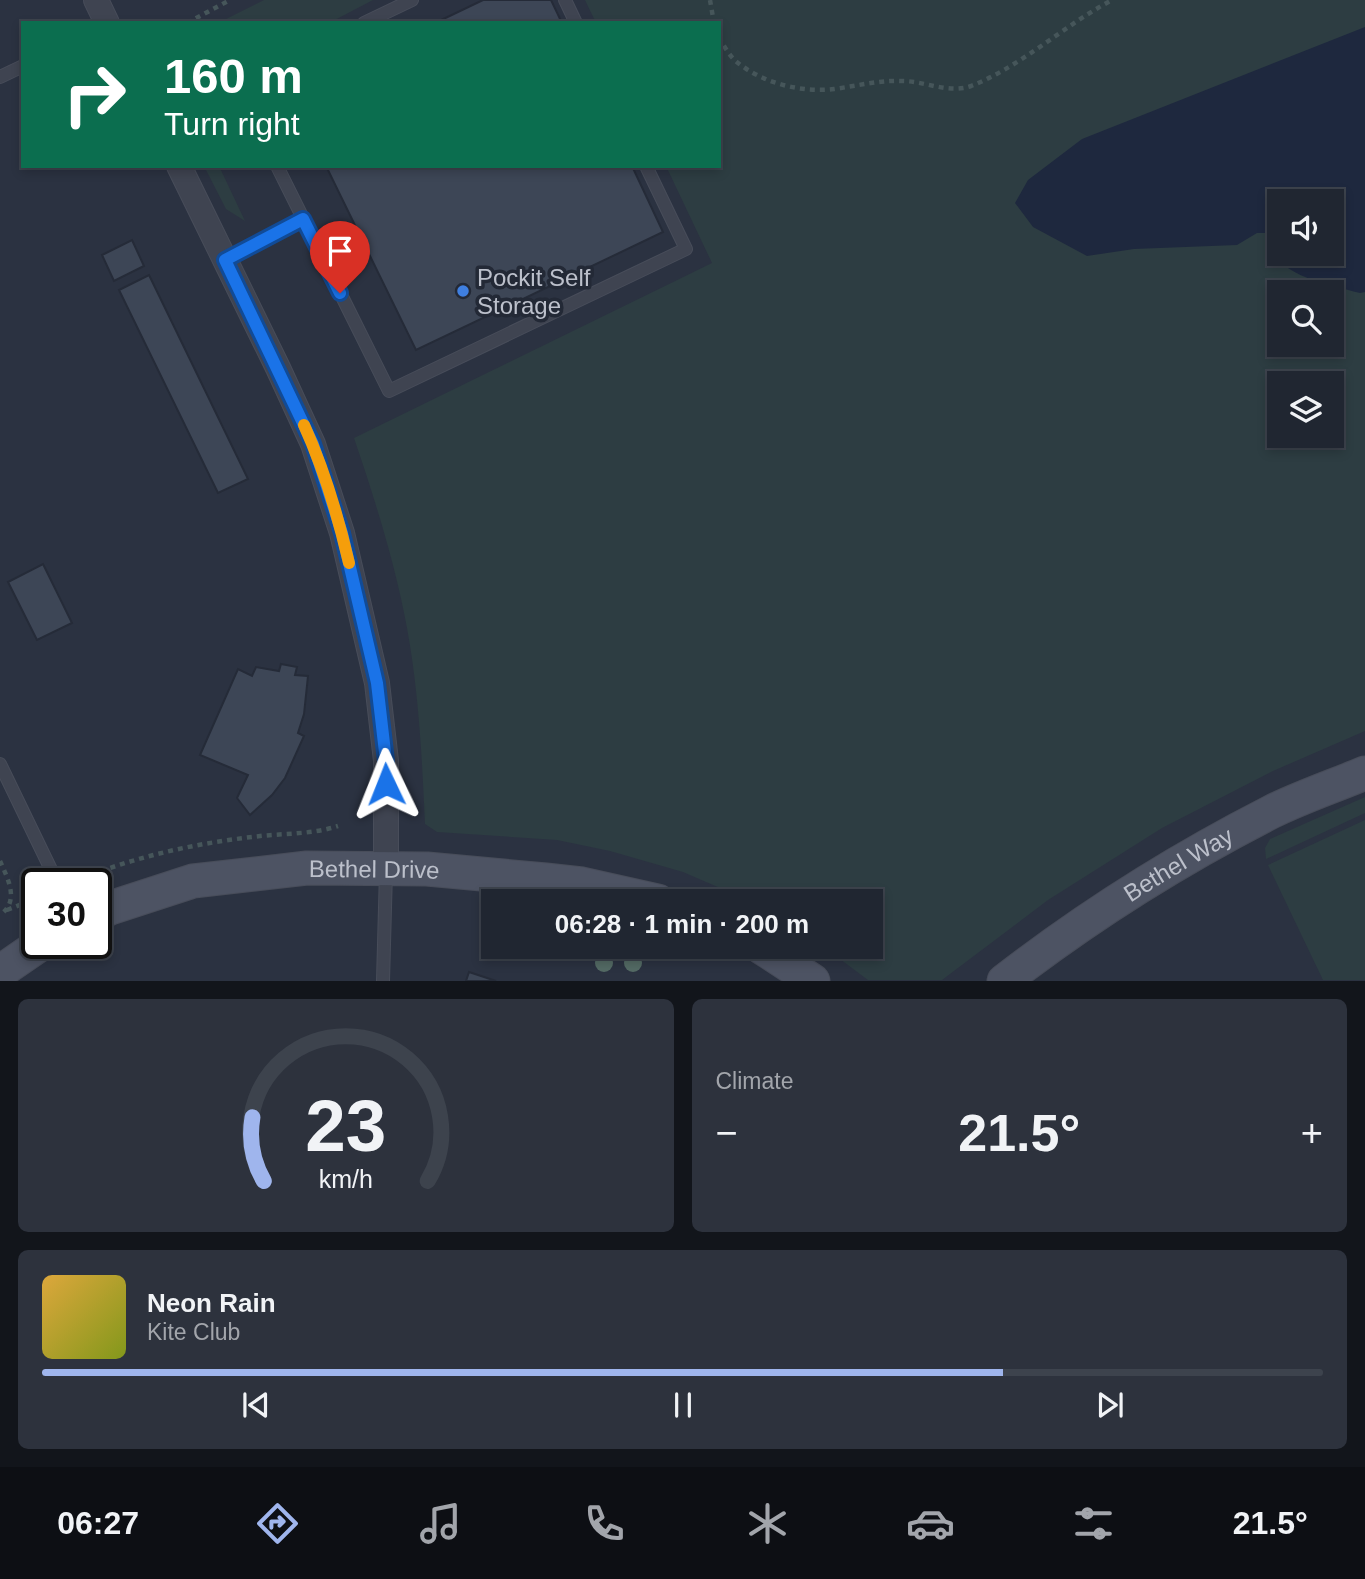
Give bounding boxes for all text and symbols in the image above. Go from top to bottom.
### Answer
icon: right [49,49,140,140]
text: 160 m [164,49,303,103]
text: Turn right [164,106,300,142]
map controls [1267,189,1344,448]
button: sound [1267,189,1344,266]
pin [310,221,370,293]
icon: arrive [321,232,359,270]
place label: Pockit Self Storage [477,264,591,319]
button: search [1267,280,1344,357]
marker: Pockit Self Storage [455,283,471,299]
button: layers [1267,371,1344,448]
position arrow [349,747,423,821]
street label: Bethel Way [1119,821,1237,907]
street label: Bethel Drive [309,855,441,884]
speed limit sign: 30 [21,868,112,959]
text: 06:28 · 1 min · 200 m [555,909,809,939]
text: Climate [716,1068,793,1094]
text: 23 [305,1086,386,1167]
text: 21.5° [958,1104,1080,1162]
text: − [716,1112,738,1154]
text: + [1301,1112,1323,1154]
text: km/h [319,1165,373,1193]
text: Neon Rain [147,1288,276,1318]
text: Kite Club [147,1319,240,1345]
icon: previous [237,1386,275,1424]
icon: pause [664,1386,702,1424]
icon: next [1091,1386,1129,1424]
icon: directions [253,1499,302,1548]
icon: music [416,1499,465,1548]
icon: phone [580,1499,629,1548]
icon: climate [743,1499,792,1548]
icon: car [906,1499,955,1548]
icon: filters [1069,1499,1118,1548]
text: 06:27 [57,1505,139,1541]
text: 21.5° [1233,1505,1308,1541]

